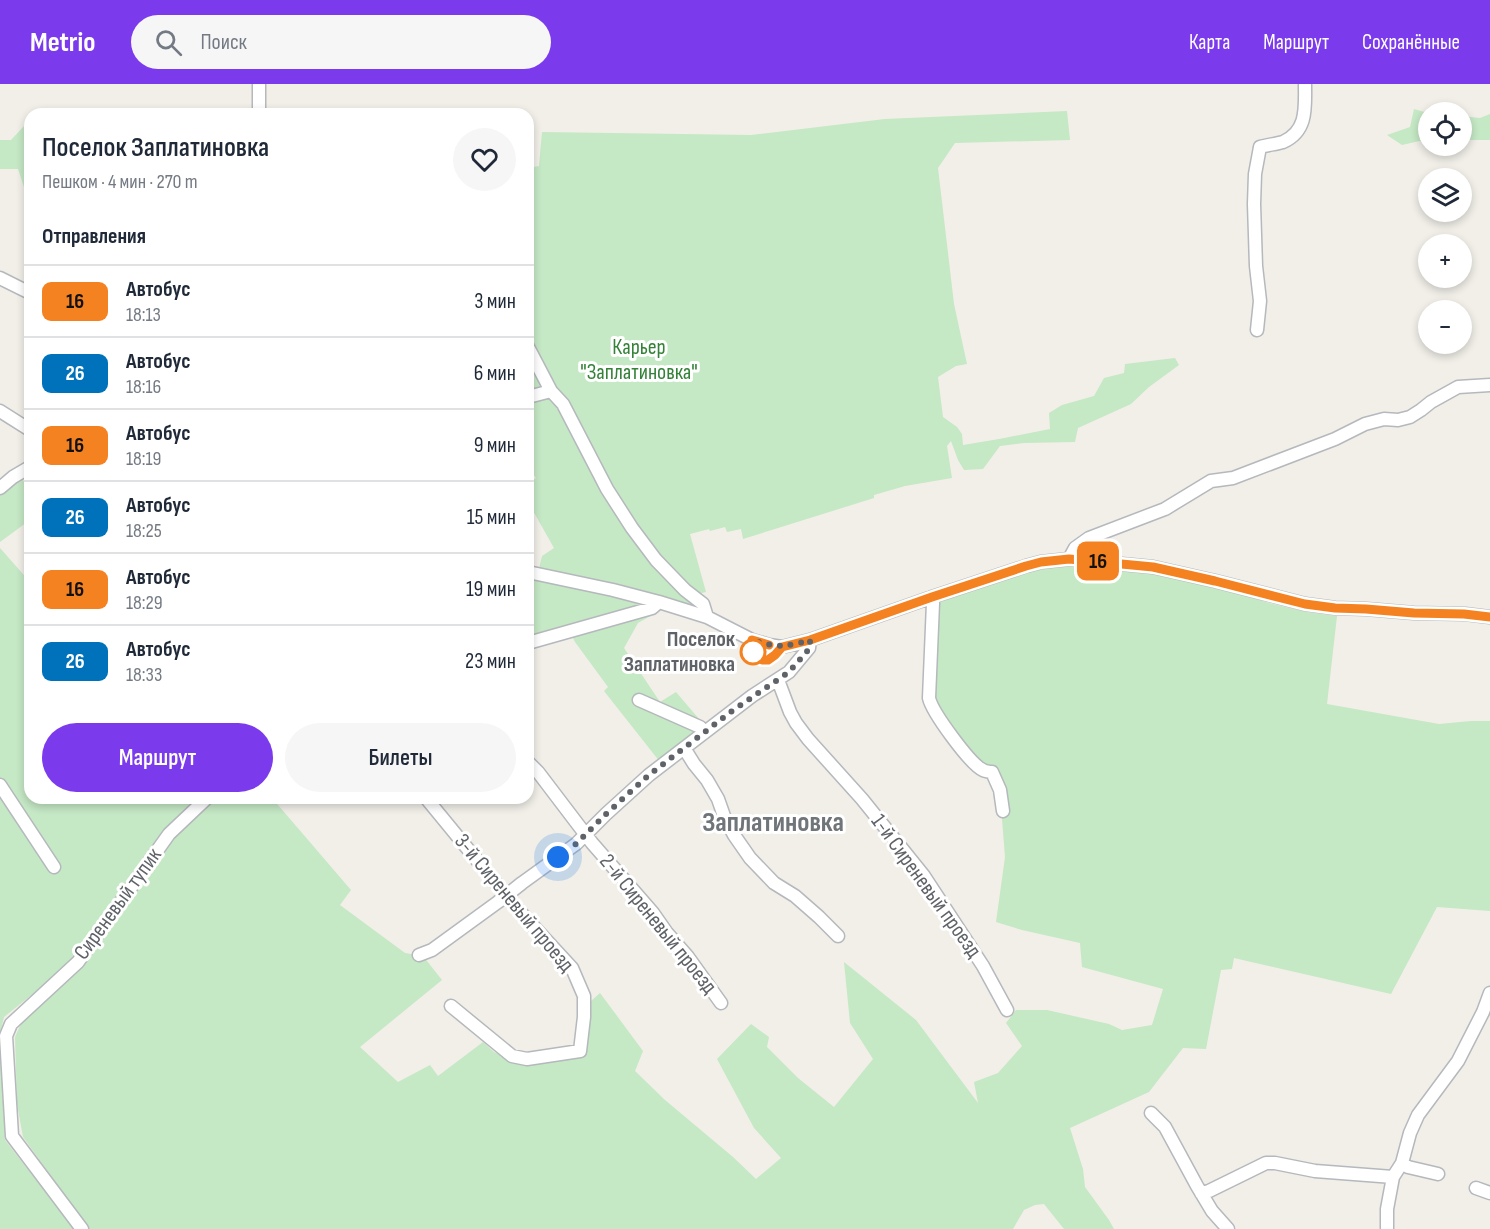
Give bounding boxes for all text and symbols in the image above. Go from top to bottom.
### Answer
search box [131,15,551,69]
text: Metrio [30,26,95,59]
icon: search [152,26,185,59]
text: Поиск [200,29,247,56]
text: Карта [1189,30,1230,55]
text: Маршрут [1263,30,1329,55]
text: Сохранённые [1362,30,1460,55]
map controls [1418,102,1472,354]
button: locate [1418,102,1472,156]
button: heart [453,128,516,191]
text: Поселок Заплатиновка [42,131,269,164]
button: layers [1418,168,1472,222]
text: Пешком · 4 мин · 270 m [42,170,198,194]
text: Отправления [42,223,146,250]
button: + [1418,234,1472,288]
text: Автобус [126,276,191,303]
text: 3 мин [474,288,516,315]
text: 16 [66,289,84,314]
button: − [1418,300,1472,354]
text: 18:13 [126,303,161,327]
park label: Карьер "Заплатиновка" [580,334,698,386]
text: Автобус [126,348,191,375]
text: 6 мин [474,360,516,387]
text: 26 [65,361,85,386]
text: 18:16 [126,375,161,399]
text: Автобус [126,420,191,447]
text: 9 мин [474,432,516,459]
text: 16 [66,433,84,458]
text: 18:19 [126,447,161,471]
text: Автобус [126,492,191,519]
text: 15 мин [467,504,516,531]
text: 26 [65,505,85,530]
text: 18:25 [126,519,162,543]
line badge: 16 [1071,542,1125,580]
text: 16 [1089,549,1107,574]
text: Автобус [126,564,191,591]
text: 19 мин [466,576,516,603]
text: 16 [66,577,84,602]
text: 18:29 [126,591,163,615]
place label: Поселок Заплатиновка [624,626,736,678]
text: Автобус [126,636,191,663]
marker: Поселок Заплатиновка [740,639,766,665]
text: 23 мин [465,648,516,675]
text: 26 [65,649,85,674]
text: 18:33 [126,663,162,687]
button: Маршрут [42,723,273,792]
button: Билеты [285,723,516,792]
district label: Заплатиновка [702,806,844,839]
street label: 1-й Сиреневый проезд [865,809,987,963]
street label: 3-й Сиреневый проезд [448,828,580,978]
street label: Сиреневый тупик [68,842,168,965]
your location [543,842,573,872]
street label: 2-й Сиреневый проезд [593,849,723,999]

